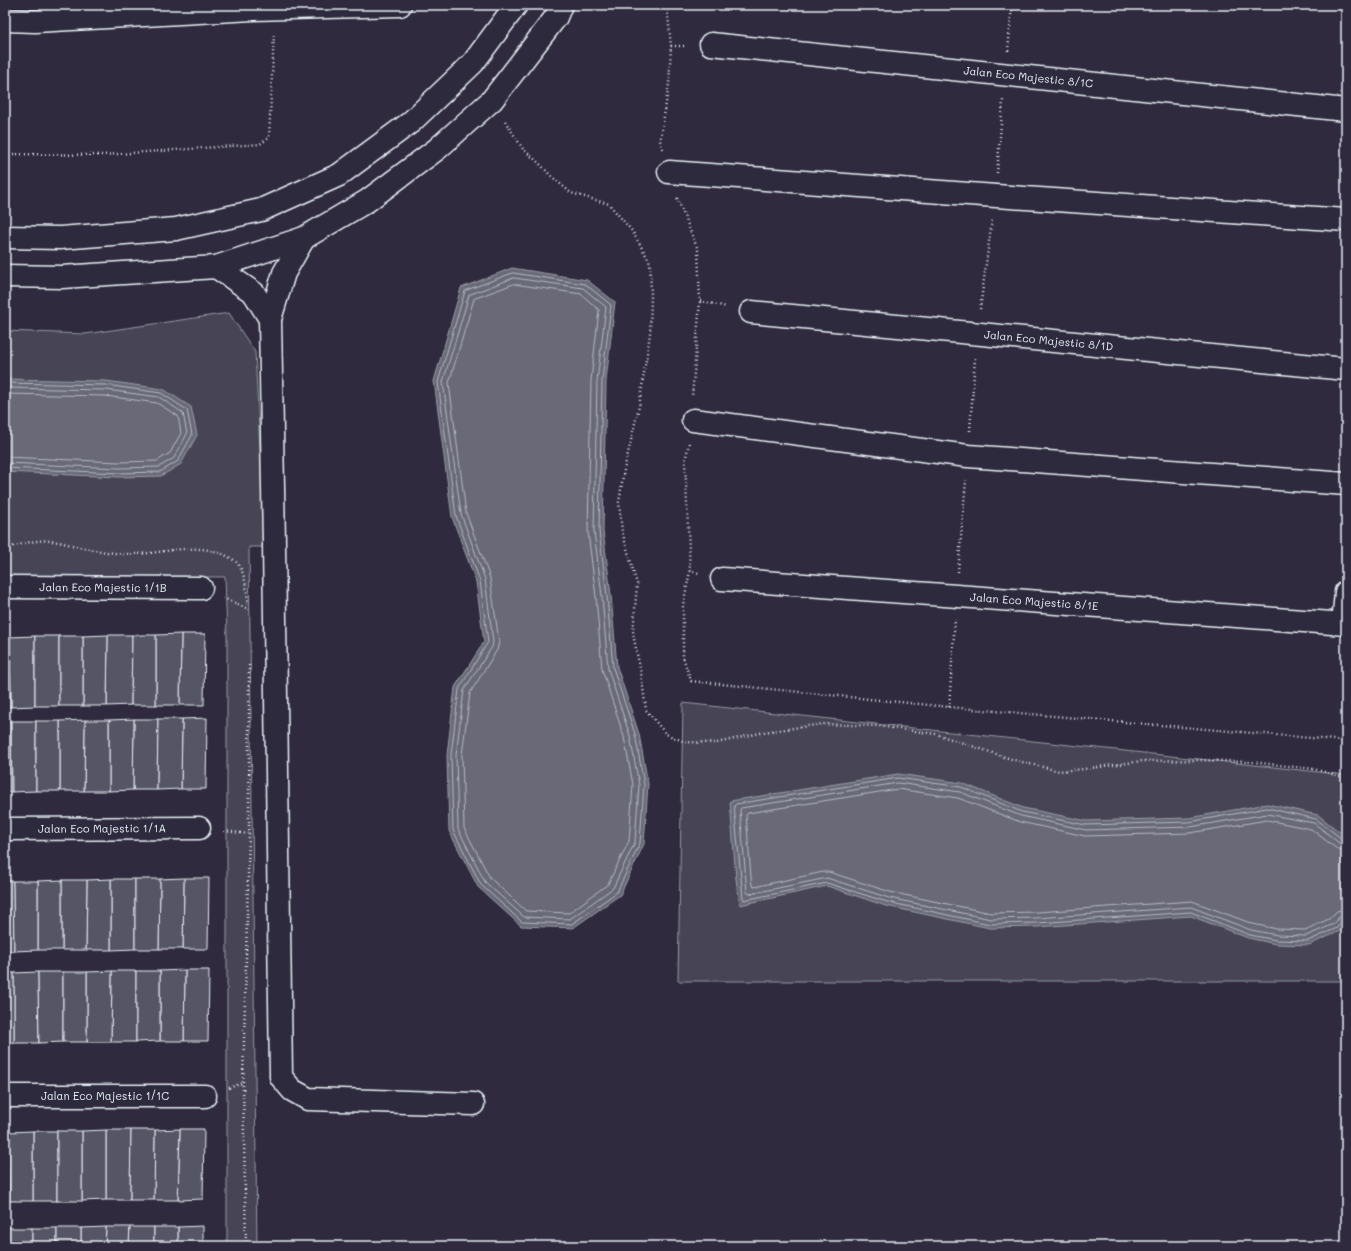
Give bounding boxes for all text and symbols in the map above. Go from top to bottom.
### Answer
street label: Jalan Eco Majestic 8/1C [963,62,1094,91]
street label: Jalan Eco Majestic 8/1D [983,326,1114,354]
street label: Jalan Eco Majestic 1/1B [39,579,167,595]
street label: Jalan Eco Majestic 8/1E [970,589,1099,613]
street label: Jalan Eco Majestic 1/1A [38,820,166,836]
street label: Jalan Eco Majestic 1/1C [41,1088,169,1103]

